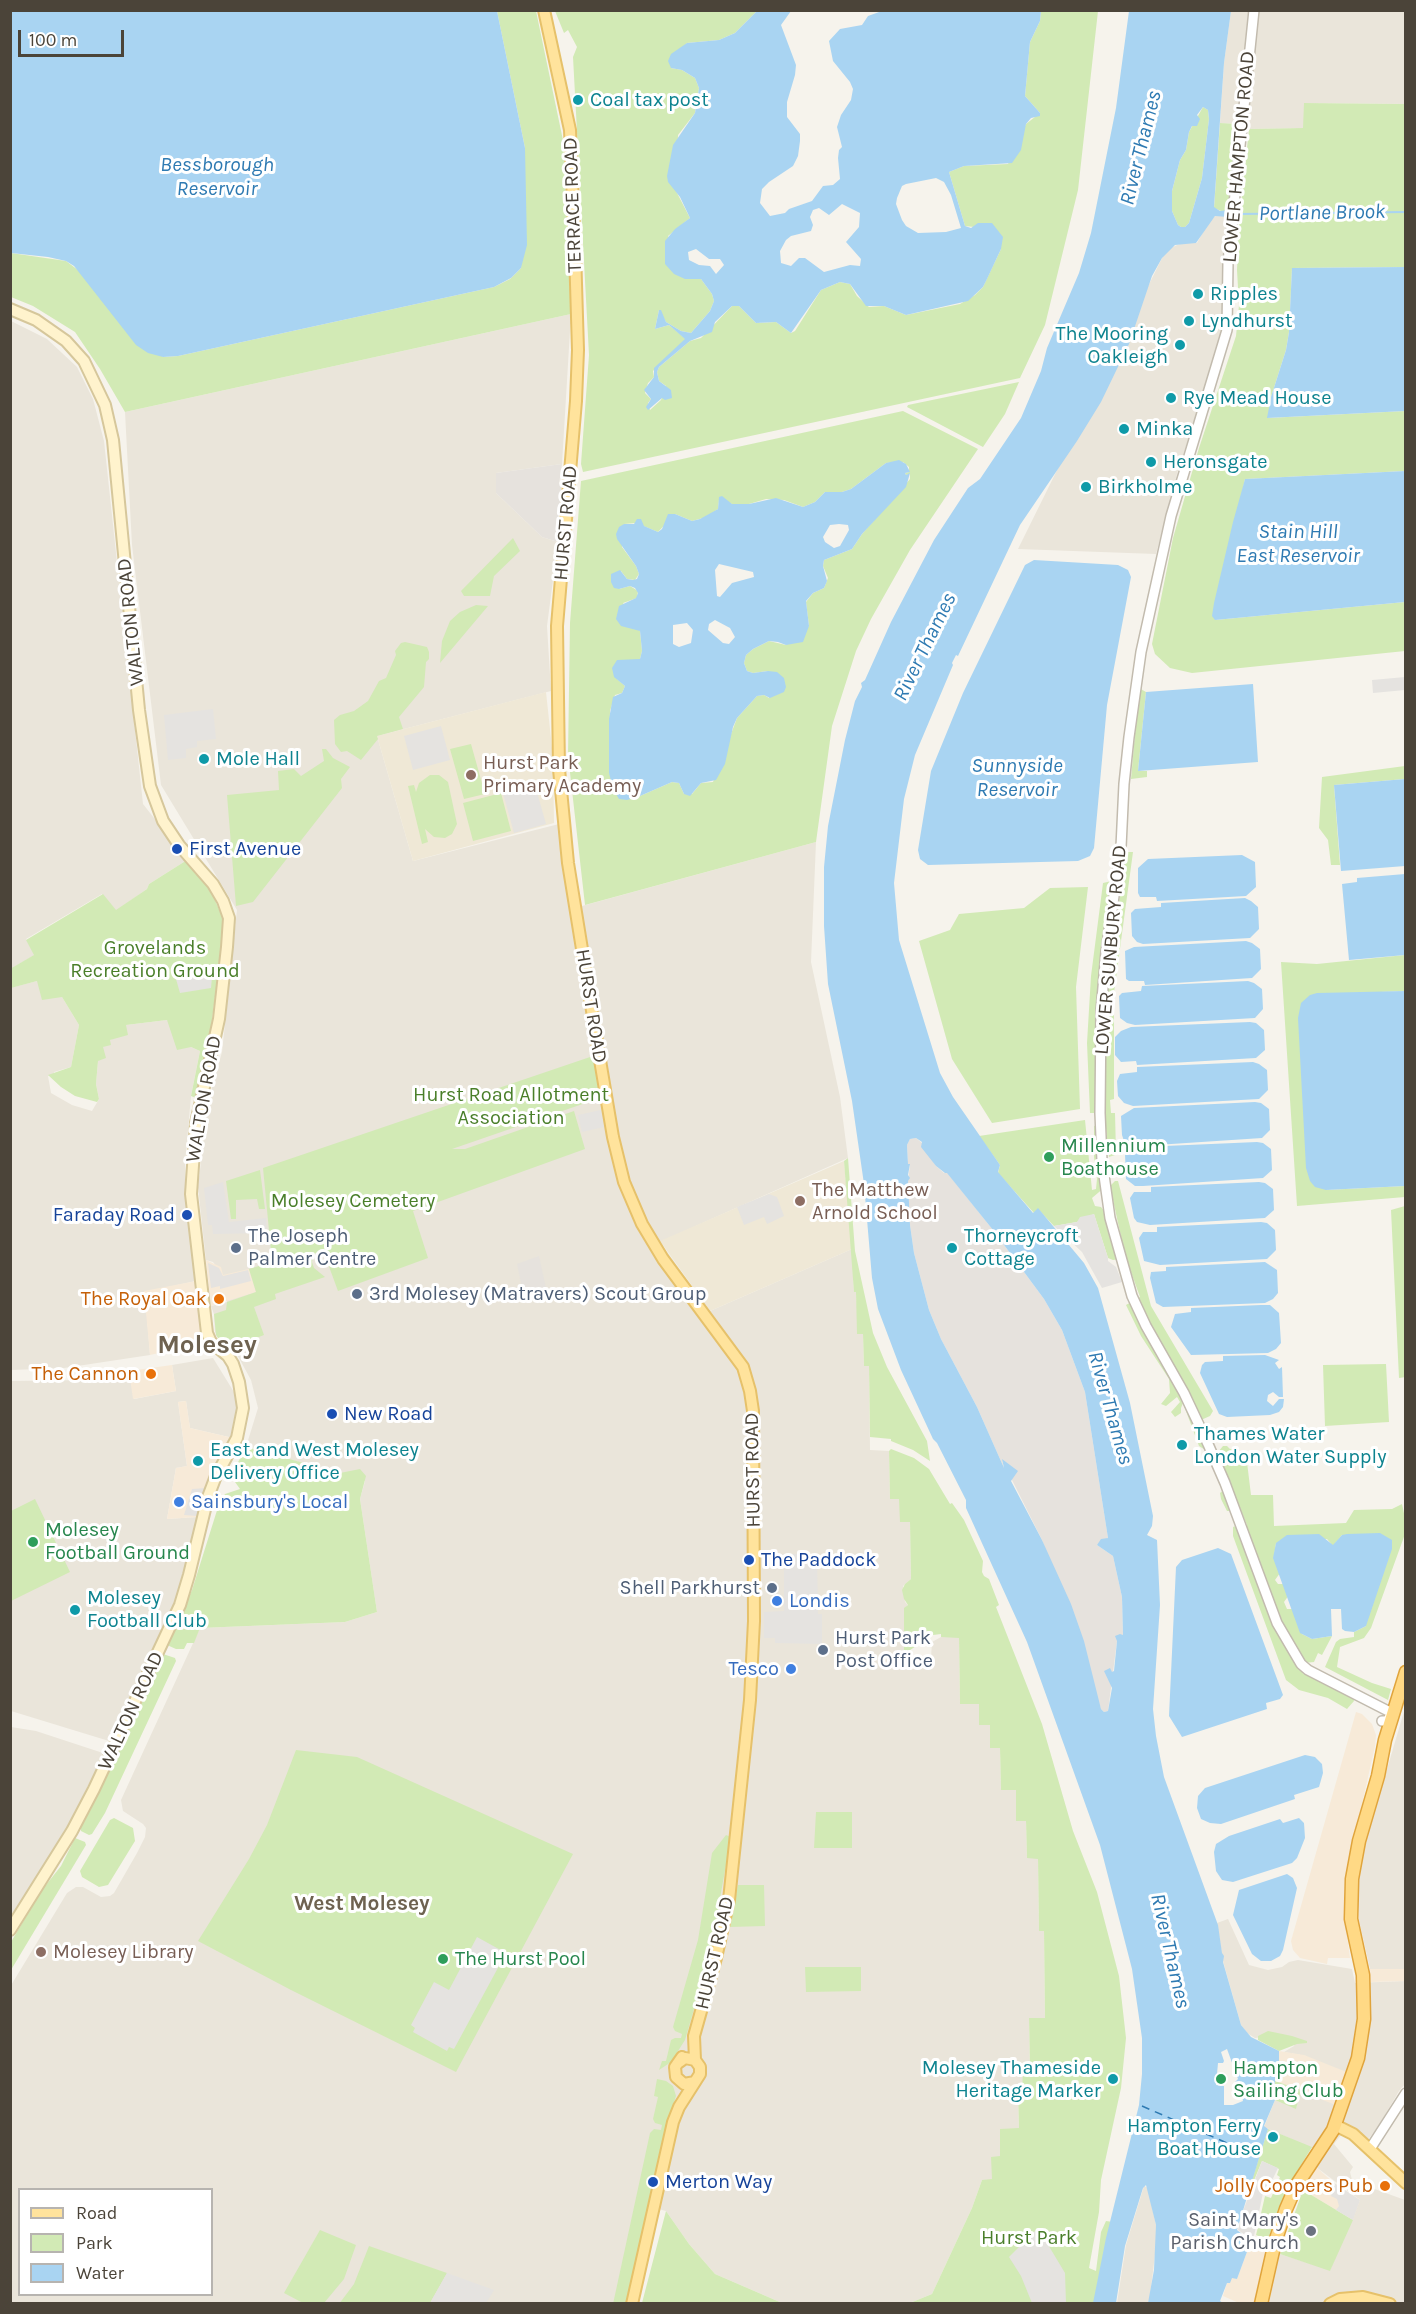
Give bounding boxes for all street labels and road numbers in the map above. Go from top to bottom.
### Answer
street label: LOWER HAMPTON ROAD [1218,50,1260,264]
street label: TERRACE ROAD [559,137,587,273]
street label: HURST ROAD [549,464,583,582]
street label: WALTON ROAD [112,557,150,687]
street label: LOWER SUNBURY ROAD [1090,844,1132,1056]
street label: HURST ROAD [570,947,612,1065]
street label: WALTON ROAD [181,1034,227,1164]
street label: HURST ROAD [740,1412,766,1528]
street label: WALTON ROAD [93,1648,169,1774]
street label: HURST ROAD [690,1894,740,2012]

